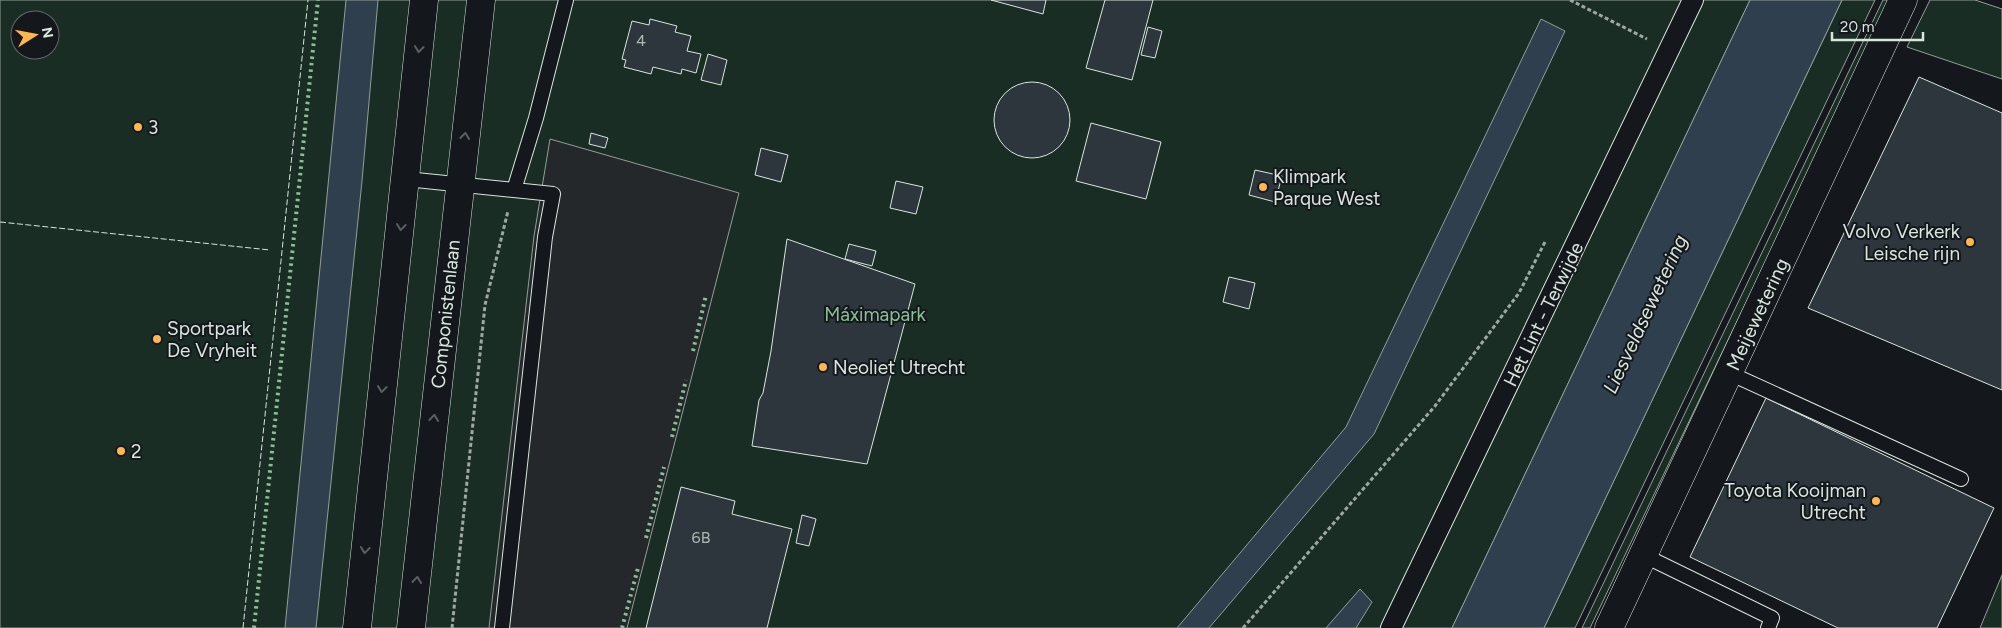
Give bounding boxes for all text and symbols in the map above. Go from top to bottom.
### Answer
north arrow [10,10,60,60]
scale bar [1832,10,1923,42]
text: 20 m [1840,18,1874,36]
text: N [38,26,57,40]
house number: 4 [636,31,646,50]
one-way arrow [414,45,425,53]
place label: 3 [148,116,158,139]
marker: 3 [132,121,144,133]
one-way arrow [459,131,470,139]
place label: Klimpark Parque West [1273,165,1380,210]
marker: Klimpark Parque West [1257,181,1269,193]
place label: Volvo Verkerk Leische rijn [1843,220,1961,265]
one-way arrow [396,223,407,231]
water label: Liesveldsewetering [1598,231,1692,397]
marker: Volvo Verkerk Leische rijn [1964,236,1976,248]
street label: Het Lint - Terwijde [1498,238,1588,390]
street label: Componistenlaan [426,239,465,389]
street label: Meijewetering [1721,254,1793,374]
park label: Máximapark [824,303,927,326]
place label: Sportpark De Vryheit [167,317,257,362]
marker: Sportpark De Vryheit [151,333,163,345]
place label: Neoliet Utrecht [833,356,965,379]
marker: Neoliet Utrecht [817,361,829,373]
one-way arrow [377,385,388,393]
one-way arrow [428,414,439,422]
place label: 2 [131,440,142,463]
marker: 2 [115,445,127,457]
place label: Toyota Kooijman Utrecht [1724,479,1866,524]
marker: Toyota Kooijman Utrecht [1870,495,1882,507]
house number: 6B [692,528,711,547]
one-way arrow [359,546,370,554]
one-way arrow [411,575,422,583]

